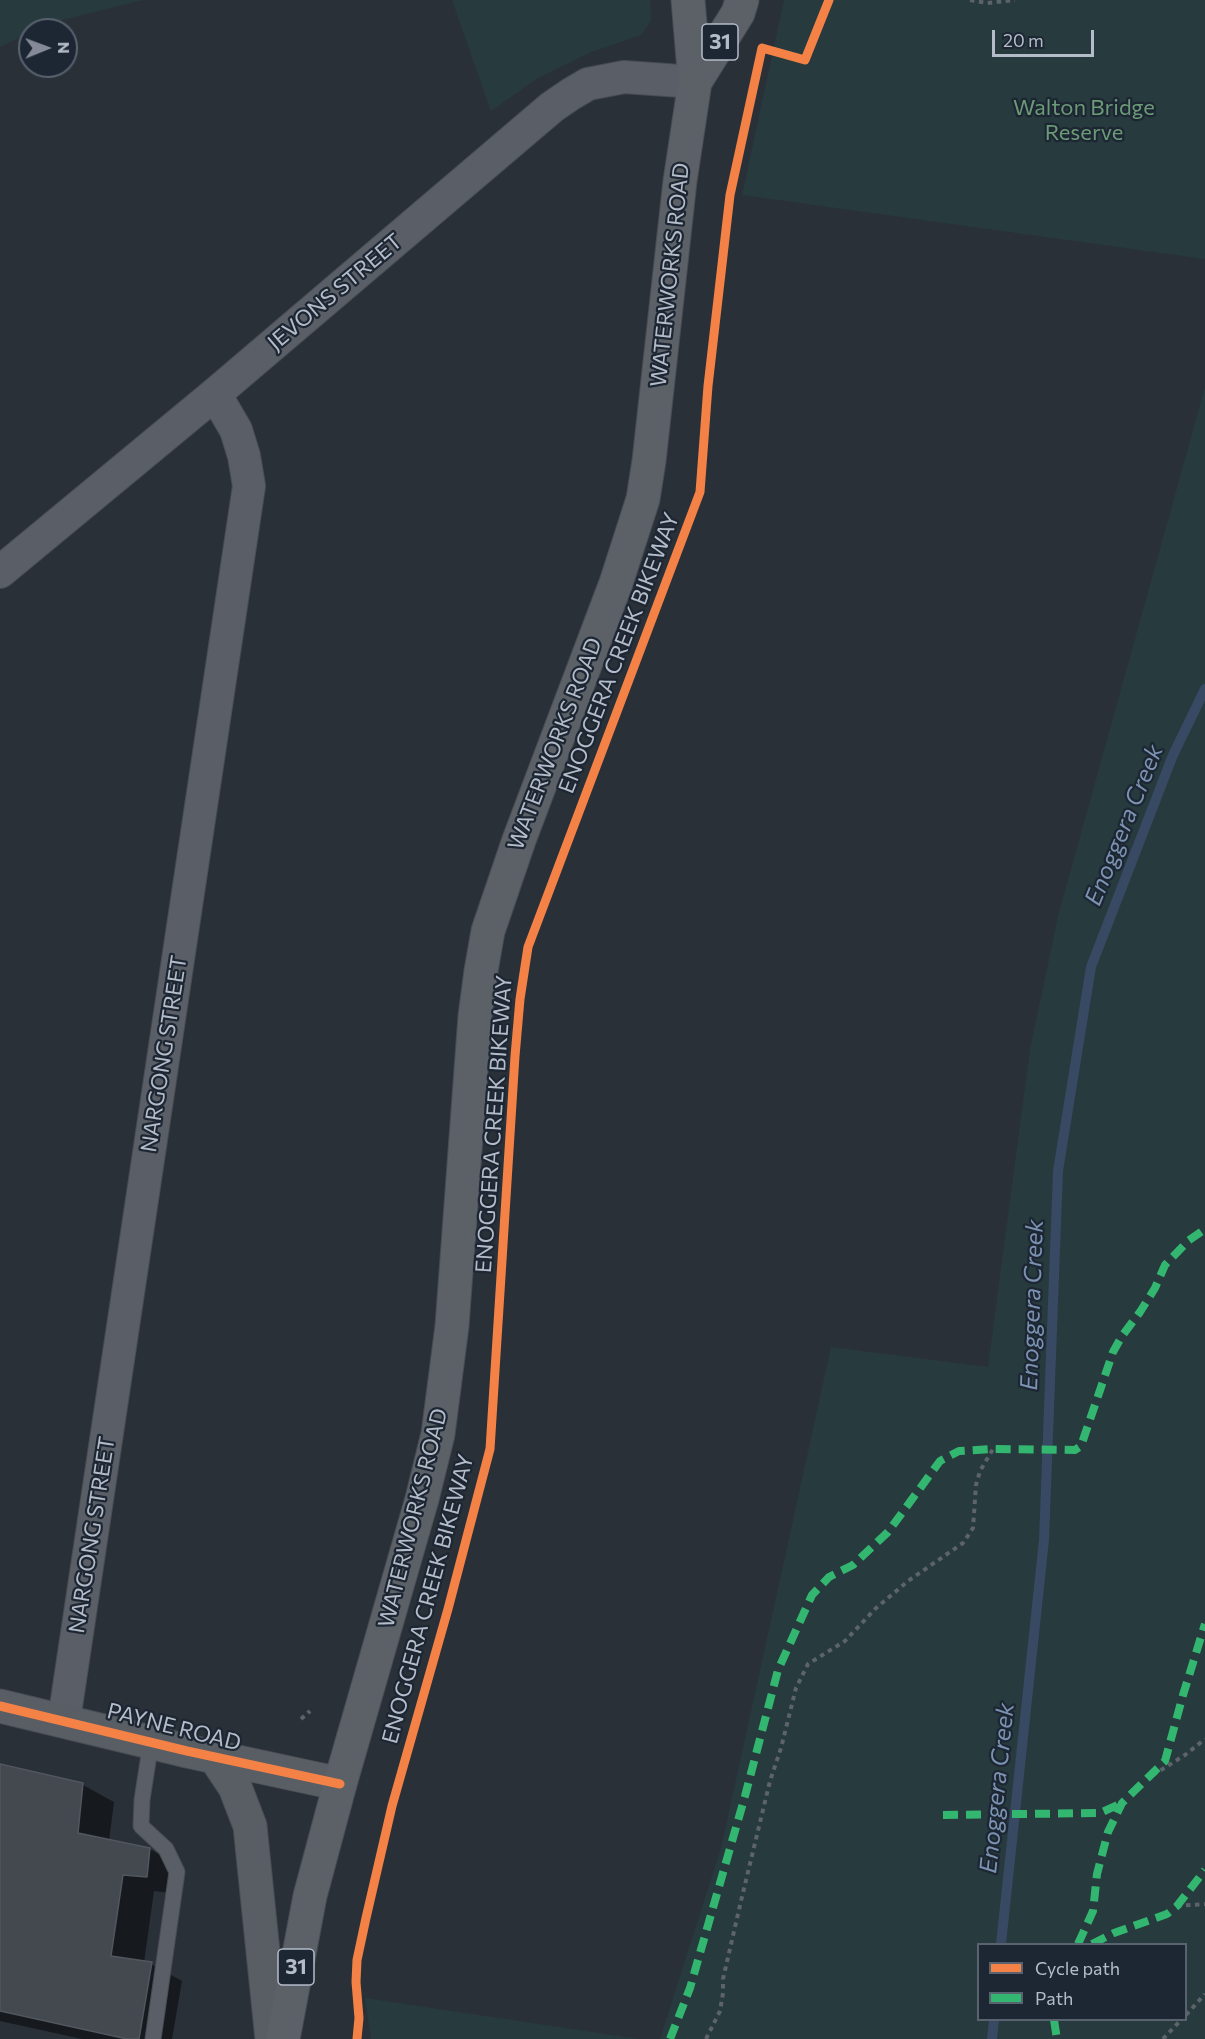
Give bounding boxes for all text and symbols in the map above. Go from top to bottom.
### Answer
north arrow [18,18,78,78]
scale bar [995,18,1097,56]
road number: 31 [702,24,738,60]
text: 20 m [1003,29,1044,51]
text: N [55,42,74,54]
park label: Walton Bridge Reserve [1013,95,1155,146]
street label: WATERWORKS ROAD [645,162,695,388]
street label: JEVONS STREET [262,228,408,356]
street label: ENOGGERA CREEK BIKEWAY [553,509,685,797]
street label: WATERWORKS ROAD [502,634,608,854]
water label: Enoggera Creek [1079,740,1169,910]
street label: NARGONG STREET [135,954,193,1154]
street label: ENOGGERA CREEK BIKEWAY [470,974,518,1274]
water label: Enoggera Creek [1015,1219,1049,1391]
street label: WATERWORKS ROAD [373,1406,453,1630]
street label: NARGONG STREET [63,1435,121,1635]
street label: ENOGGERA CREEK BIKEWAY [377,1451,479,1747]
street label: PAYNE ROAD [104,1698,244,1756]
water label: Enoggera Creek [974,1701,1020,1875]
legend [977,1943,1187,2021]
road number: 31 [278,1949,314,1985]
text: Cycle path [1035,1957,1120,1979]
text: Path [1035,1987,1073,2009]

